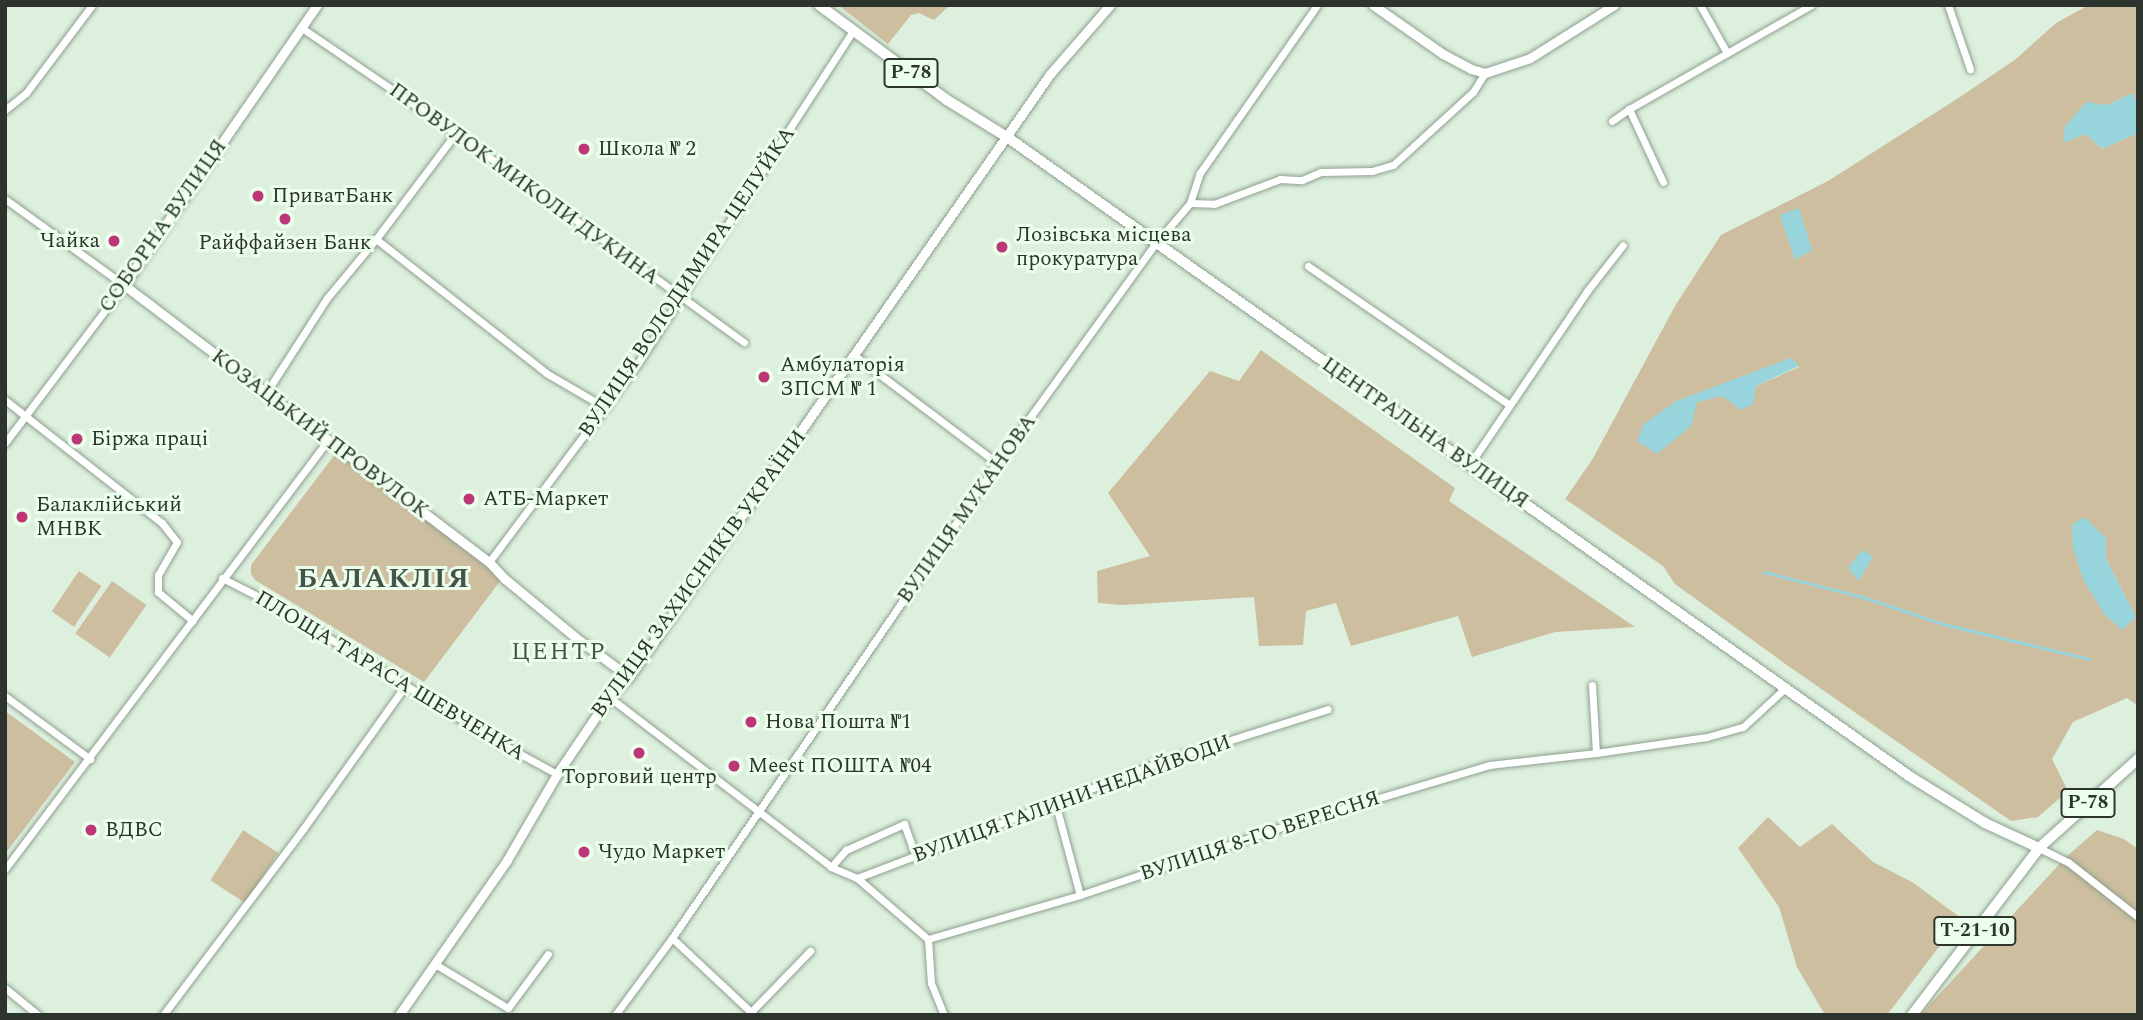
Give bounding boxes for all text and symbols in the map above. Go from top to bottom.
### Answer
road number: Р-78 [883,58,939,88]
street label: ПРОВУЛОК МИКОЛИ ДУКИНА [384,78,664,290]
street label: ВУЛИЦЯ ВОЛОДИМИРА ЦЕЛУЙКА [573,122,801,442]
street label: СОБОРНА ВУЛИЦЯ [94,135,232,317]
place label: Школа № 2 [598,136,696,162]
marker: Школа № 2 [576,141,592,157]
place label: ПриватБанк [272,183,393,209]
marker: ПриватБанк [250,188,266,204]
marker: Райффайзен Банк [277,211,293,227]
place label: Лозівська місцева прокуратура [1016,222,1192,272]
place label: Чайка [40,228,100,254]
place label: Райффайзен Банк [198,230,372,256]
marker: Чайка [106,233,122,249]
marker: Лозівська місцева прокуратура [994,239,1010,255]
street label: КОЗАЦЬКИЙ ПРОВУЛОК [206,344,434,524]
place label: Амбулаторія ЗПСМ № 1 [780,352,905,402]
street label: ЦЕНТРАЛЬНА ВУЛИЦЯ [1317,352,1533,514]
marker: Амбулаторія ЗПСМ № 1 [754,367,774,387]
street label: ВУЛИЦЯ МУКАНОВА [892,410,1042,608]
street label: ВУЛИЦЯ ЗАХИСНИКІВ УКРАЇНИ [586,425,812,723]
place label: Біржа праці [91,426,208,452]
marker: Біржа праці [69,431,85,447]
place label: АТБ-Маркет [483,486,608,512]
marker: АТБ-Маркет [461,491,477,507]
place label: Балаклійський МНВК [36,492,182,542]
marker: Балаклійський МНВК [14,509,30,525]
district label: БАЛАКЛІЯ [298,562,470,596]
street label: ПЛОЩА ТАРАСА ШЕВЧЕНКА [251,585,529,767]
district label: ЦЕНТР [512,639,606,667]
place label: Нова Пошта №1 [765,709,911,735]
marker: Нова Пошта №1 [743,714,759,730]
street label: ВУЛИЦЯ ГАЛИНИ НЕДАЙВОДИ [909,730,1235,868]
marker: Торговий центр [631,745,647,761]
place label: Meest ПОШТА №04 [748,753,932,779]
marker: Meest ПОШТА №04 [726,758,742,774]
place label: Торговий центр [561,764,717,790]
street label: ВУЛИЦЯ 8-ГО ВЕРЕСНЯ [1137,785,1383,887]
road number: Р-78 [2060,788,2116,818]
place label: ВДВС [105,817,163,843]
marker: ВДВС [83,822,99,838]
place label: Чудо Маркет [598,839,725,865]
marker: Чудо Маркет [576,844,592,860]
road number: Т-21-10 [1933,916,2017,946]

